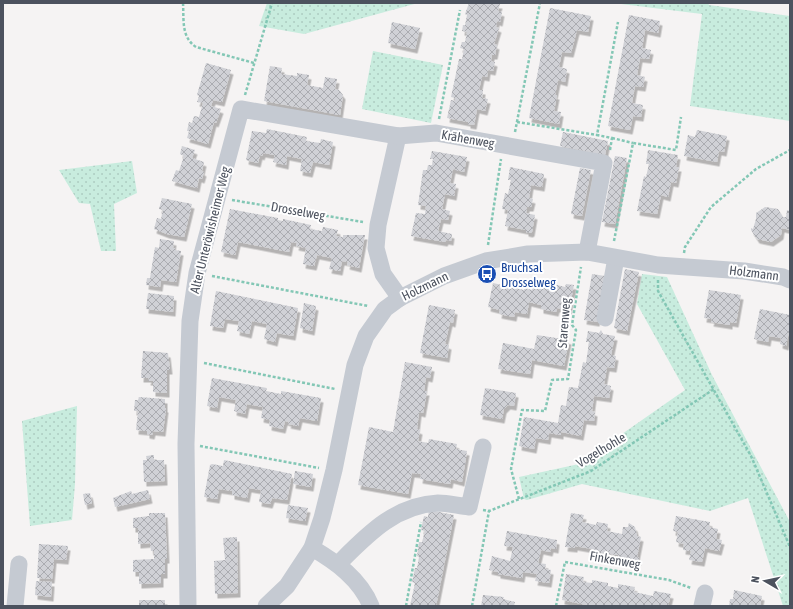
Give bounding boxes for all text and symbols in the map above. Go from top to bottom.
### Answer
street label: Krähenweg [440,127,496,151]
street label: Alter Unteröwisheimer Weg [187,165,233,295]
street label: Drosselweg [270,199,327,223]
place label: Bruchsal Drosselweg [501,260,556,290]
bus stop icon: Bruchsal Drosselweg [476,263,498,285]
street label: Holzmann [728,263,780,283]
street label: Holzmann [399,268,451,304]
street label: Starenweg [555,297,573,349]
street label: Vogelhohle [574,429,628,471]
street label: Finkenweg [588,548,642,572]
north arrow [745,561,785,601]
text: N [749,575,762,584]

